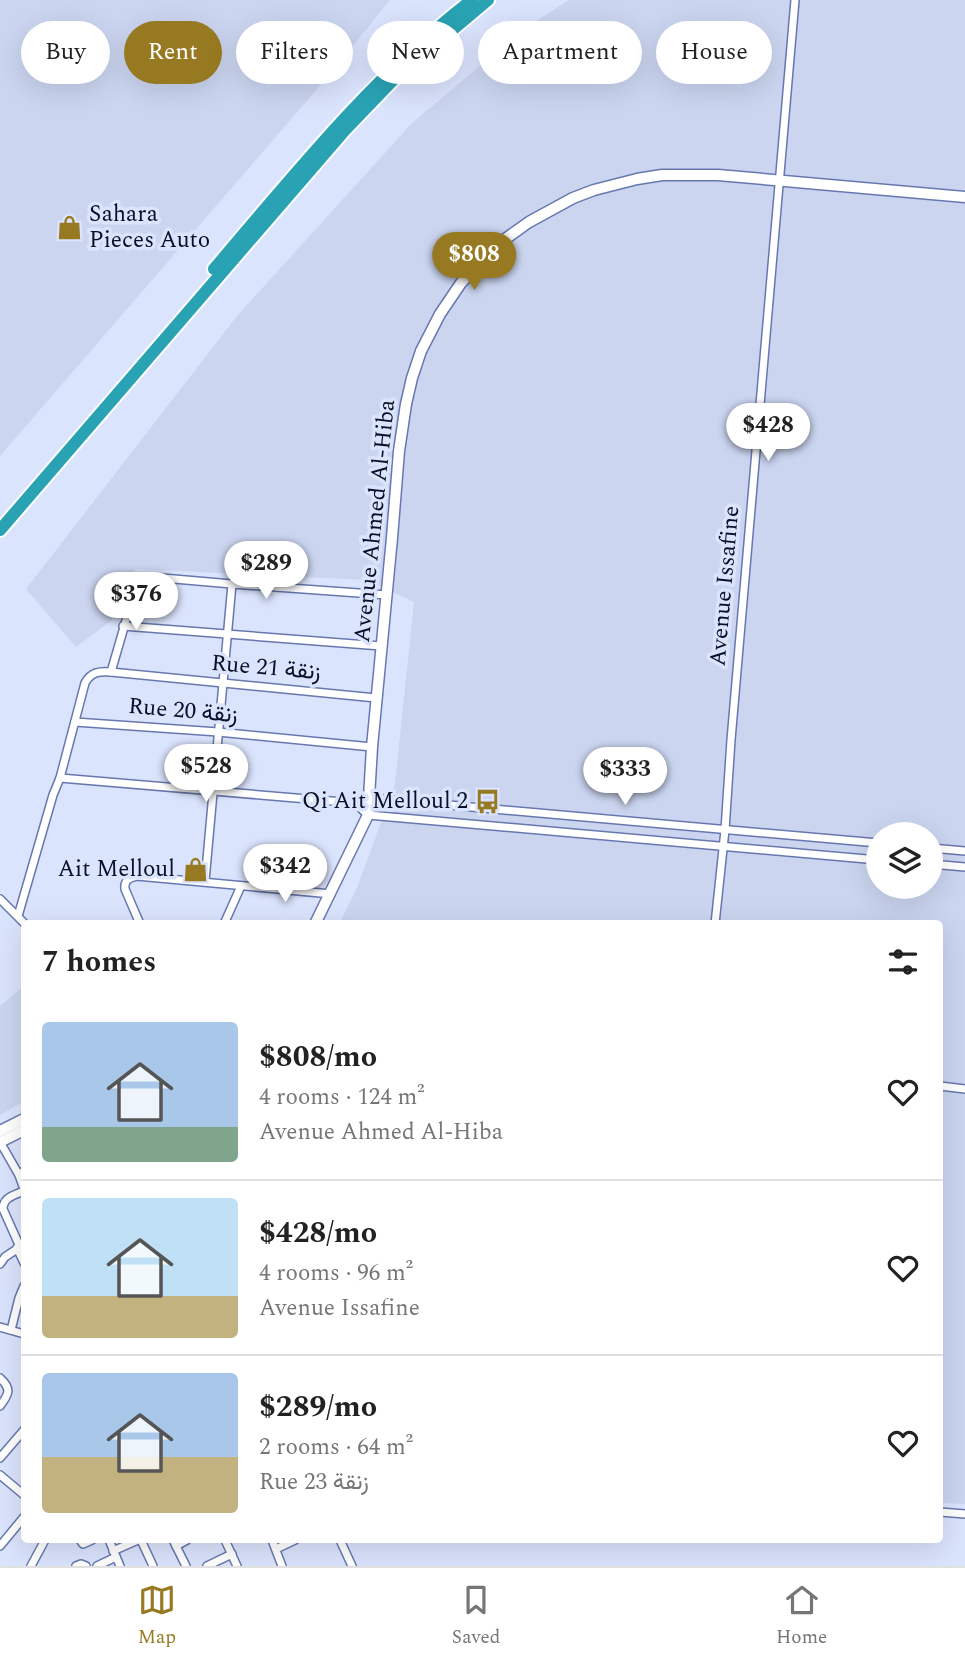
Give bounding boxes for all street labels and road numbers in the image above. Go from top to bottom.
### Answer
street label: Avenue Ahmed Al-Hiba [345,398,405,644]
street label: Avenue Issafine [701,504,749,668]
street label: Rue 21 زنقة [210,646,322,690]
street label: Rue 20 زنقة [127,689,239,733]

